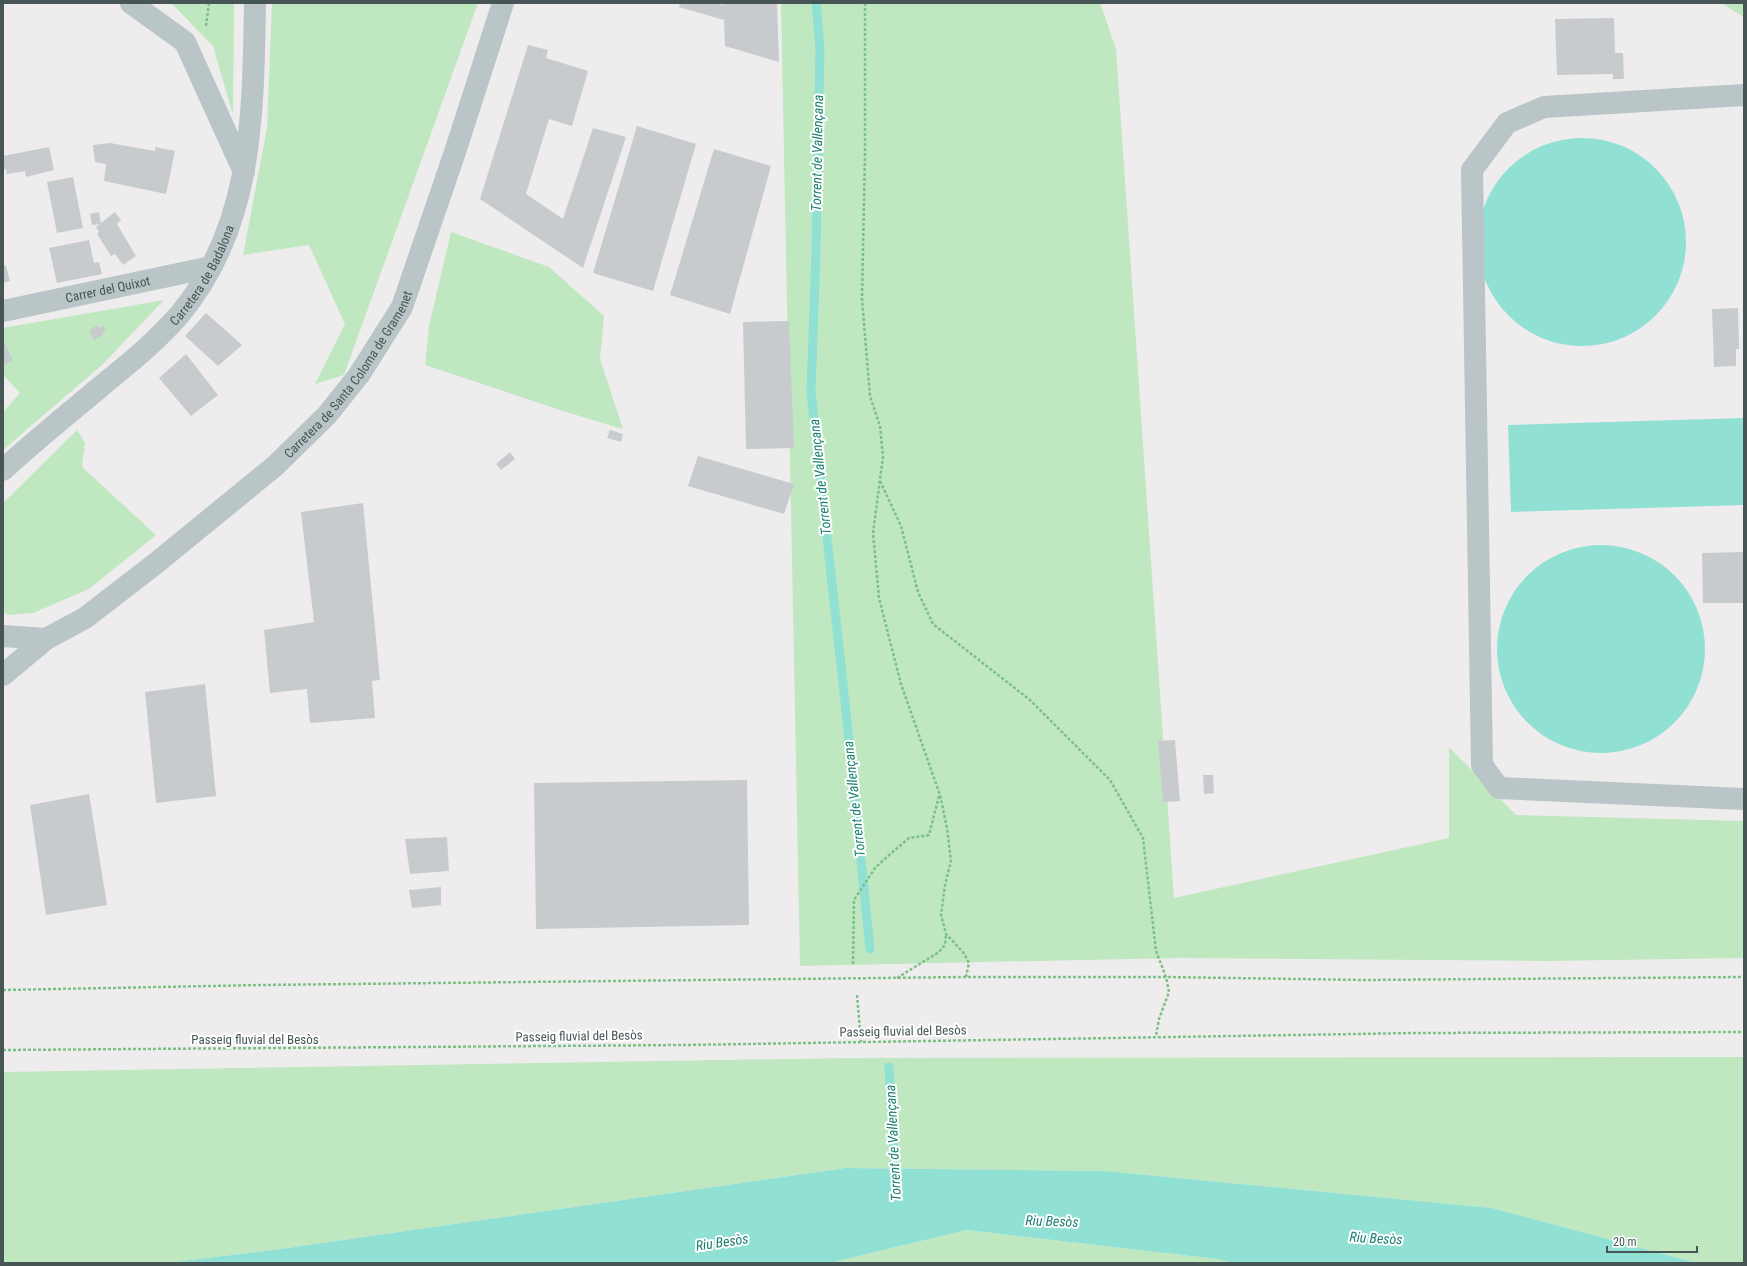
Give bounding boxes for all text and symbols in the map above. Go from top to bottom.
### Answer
water label: Torrent de Vallençana [808,95,826,211]
street label: Carretera de Badalona [166,223,236,328]
street label: Carrer del Quixot [64,273,151,305]
street label: Carretera de Santa Coloma de Gramenet [281,289,415,461]
water label: Torrent de Vallençana [806,418,834,536]
water label: Torrent de Vallençana [840,740,868,858]
street label: Passeig fluvial del Besòs [839,1022,967,1040]
street label: Passeig fluvial del Besòs [515,1027,643,1045]
street label: Passeig fluvial del Besòs [191,1032,319,1047]
water label: Torrent de Vallençana [882,1084,904,1202]
water label: Riu Besòs [1025,1212,1079,1230]
scale bar [1607,1228,1697,1254]
water label: Riu Besòs [1349,1229,1403,1247]
water label: Riu Besòs [695,1230,749,1254]
text: 20 m [1613,1235,1637,1249]

